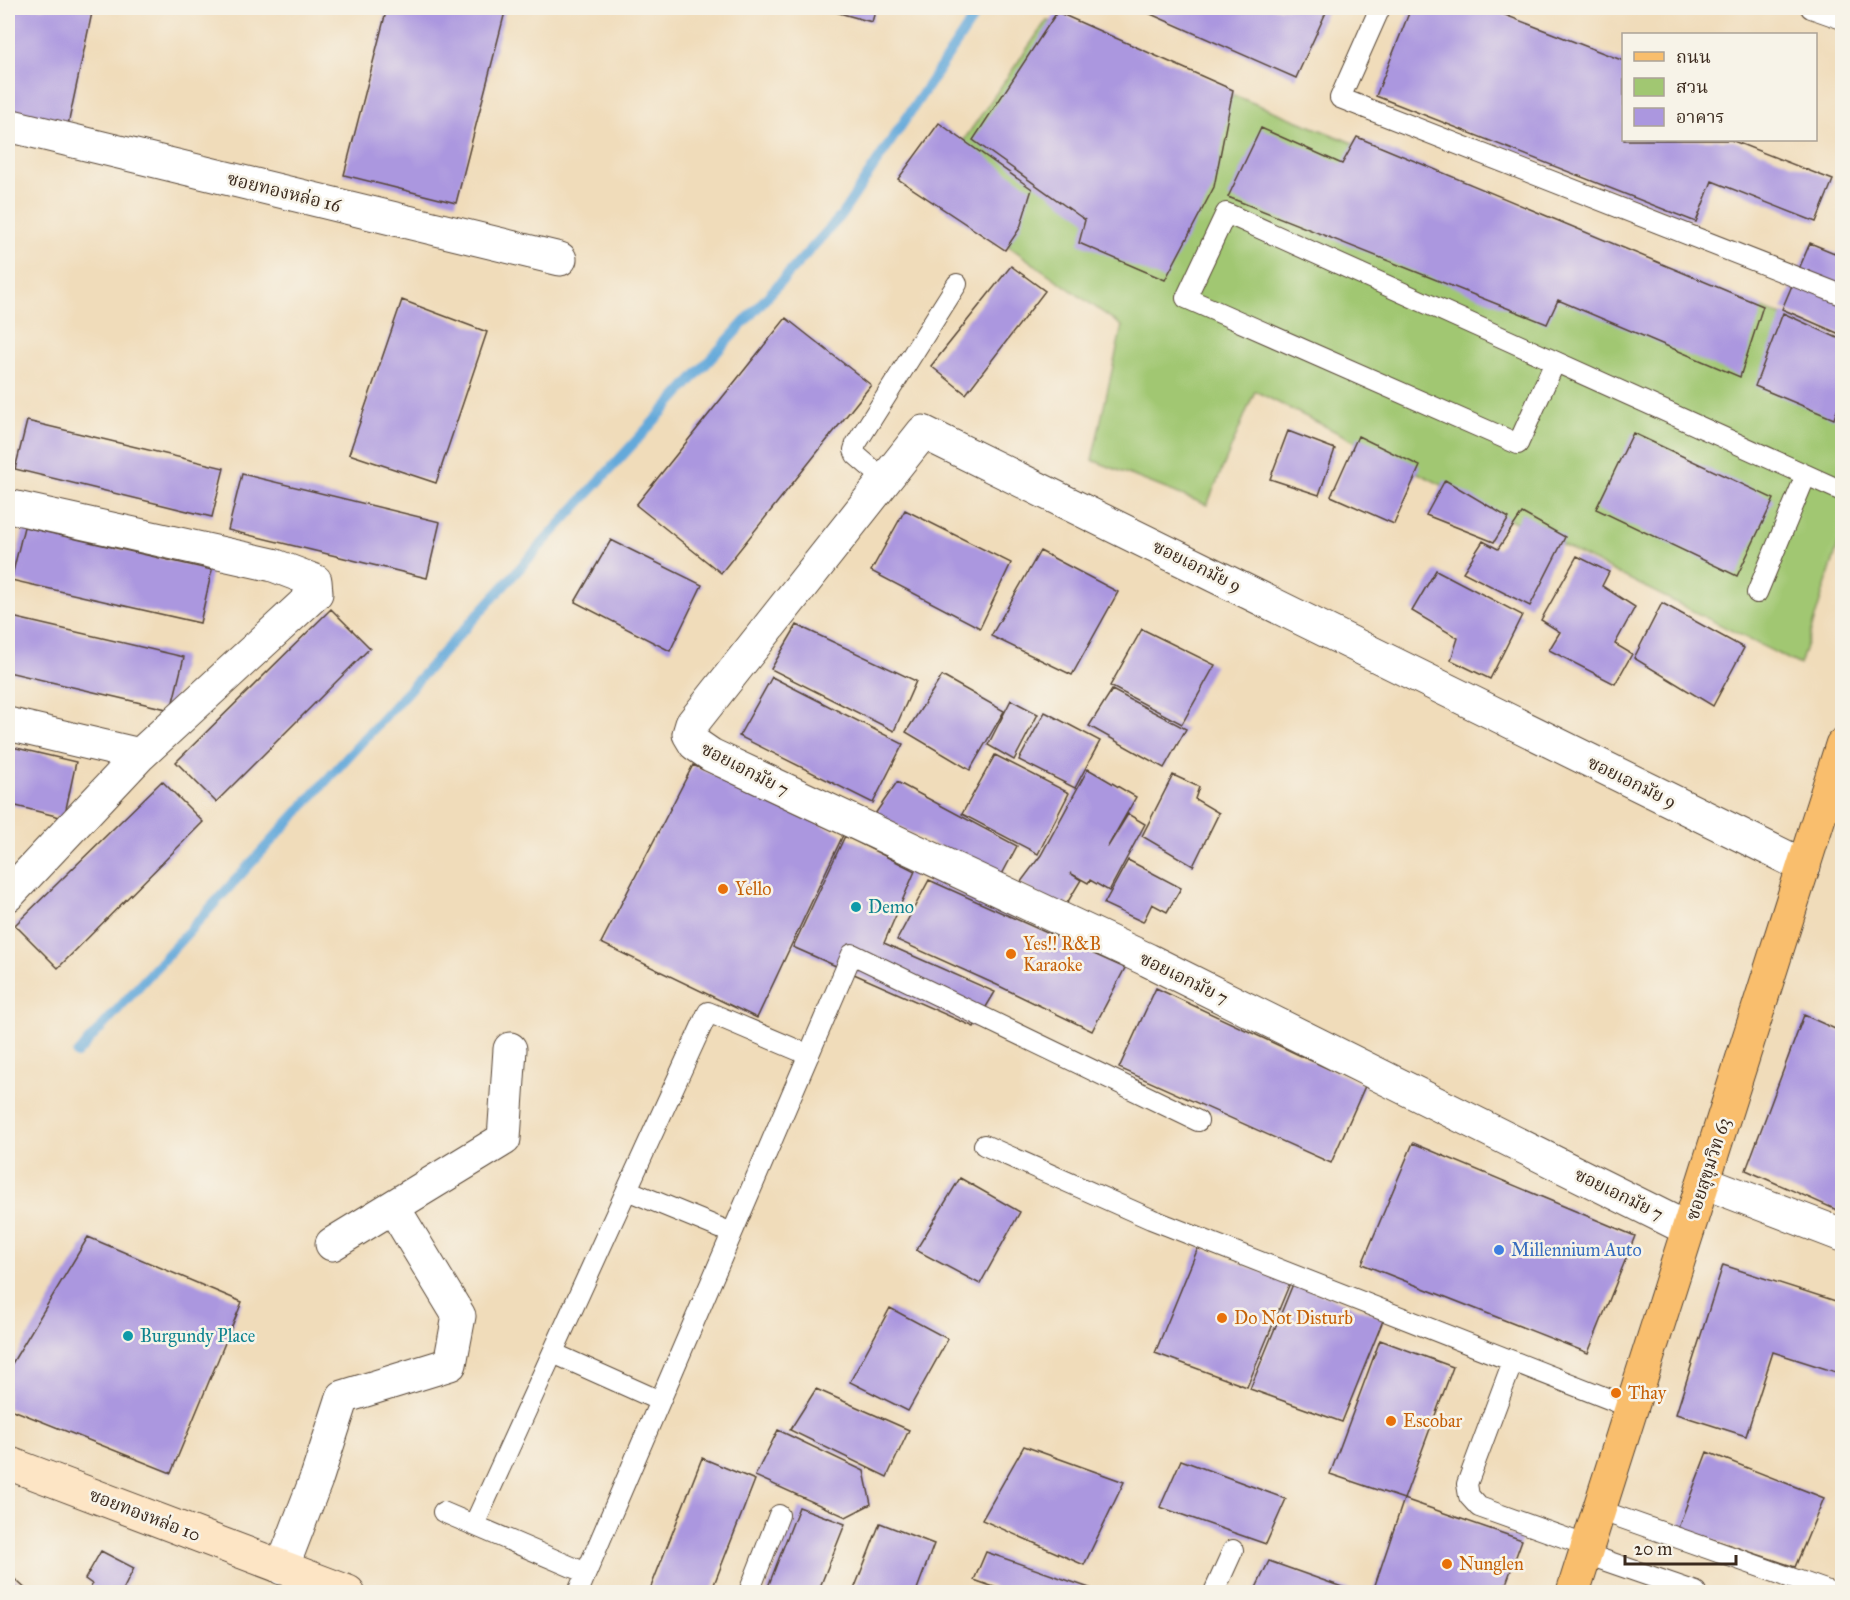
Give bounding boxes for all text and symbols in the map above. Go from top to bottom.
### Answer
legend [1622,33,1817,141]
text: ถนน [1676,46,1711,68]
text: สวน [1676,76,1708,98]
text: อาคาร [1676,106,1725,128]
street label: ซอยทองหล่อ 16 [225,167,344,217]
street label: ซอยเอกมัย 9 [1149,535,1245,597]
street label: ซอยเอกมัย 7 [697,737,793,801]
street label: ซอยเอกมัย 9 [1584,751,1680,813]
place label: Yello [735,878,772,900]
marker: Yello [716,882,730,896]
place label: Demo [868,896,914,918]
marker: Demo [849,900,863,914]
place label: Yes!! R&B Karaoke [1023,933,1101,976]
marker: Yes!! R&B Karaoke [1004,947,1018,961]
street label: ซอยเอกมัย 7 [1136,947,1232,1009]
street label: ซอยสุขุมวิท 63 [1681,1115,1736,1223]
street label: ซอยเอกมัย 7 [1571,1163,1667,1225]
place label: Millennium Auto [1511,1239,1642,1261]
marker: Millennium Auto [1492,1243,1506,1257]
place label: Do Not Disturb [1234,1307,1353,1329]
marker: Do Not Disturb [1215,1311,1229,1325]
place label: Burgundy Place [140,1325,255,1348]
marker: Burgundy Place [121,1329,135,1343]
place label: Thay [1628,1382,1667,1404]
marker: Thay [1609,1386,1623,1400]
place label: Escobar [1403,1410,1463,1432]
marker: Escobar [1384,1414,1398,1428]
street label: ซอยทองหล่อ 10 [86,1484,204,1546]
scale bar [1625,1528,1736,1566]
text: 20 m [1634,1538,1672,1560]
place label: Nunglen [1459,1553,1524,1576]
marker: Nunglen [1440,1557,1454,1571]

